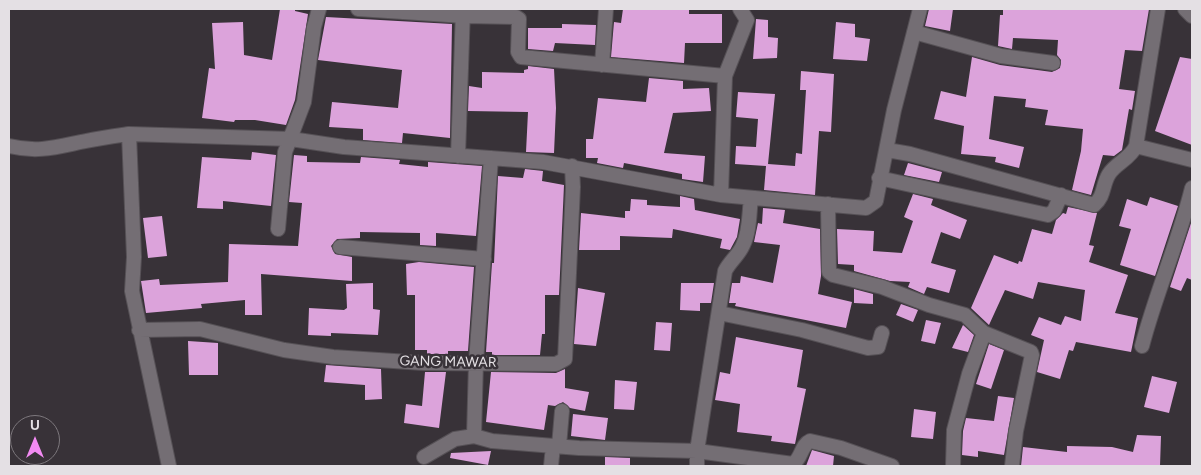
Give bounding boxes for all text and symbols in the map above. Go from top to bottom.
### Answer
street label: GANG MAWAR [399,353,497,371]
north arrow [10,415,60,465]
text: U [30,417,40,434]

